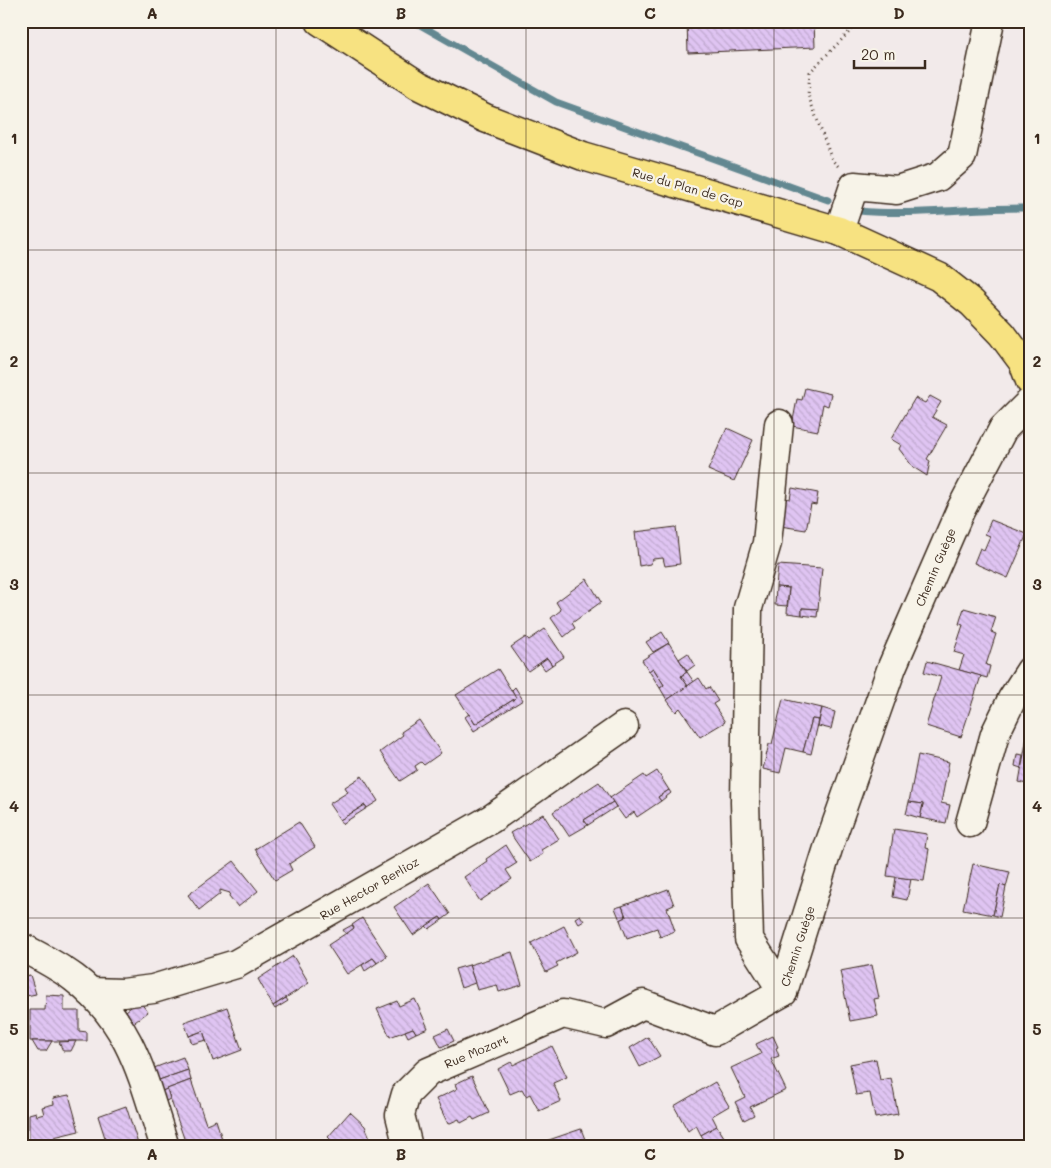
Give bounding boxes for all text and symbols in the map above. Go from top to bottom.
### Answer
text: A [146,2,158,23]
text: B [396,2,406,23]
text: C [644,2,656,23]
text: D [893,2,905,23]
scale bar [854,38,925,70]
text: 20 m [861,44,895,64]
text: 1 [10,127,18,148]
text: 1 [1033,127,1041,148]
street label: Rue du Plan de Gap [631,164,745,210]
text: 2 [10,350,19,371]
text: 2 [1033,350,1042,371]
street label: Chemin Guège [911,525,959,609]
text: 3 [9,573,19,594]
text: 3 [1032,573,1042,594]
text: 4 [9,795,19,816]
text: 4 [1032,795,1042,816]
street label: Rue Hector Berlioz [316,853,422,923]
street label: Chemin Guège [776,904,818,988]
text: 5 [9,1018,19,1039]
text: 5 [1032,1018,1042,1039]
street label: Rue Mozart [442,1030,510,1072]
text: A [146,1143,158,1164]
text: B [396,1143,406,1164]
text: C [644,1143,656,1164]
text: D [893,1143,905,1164]

